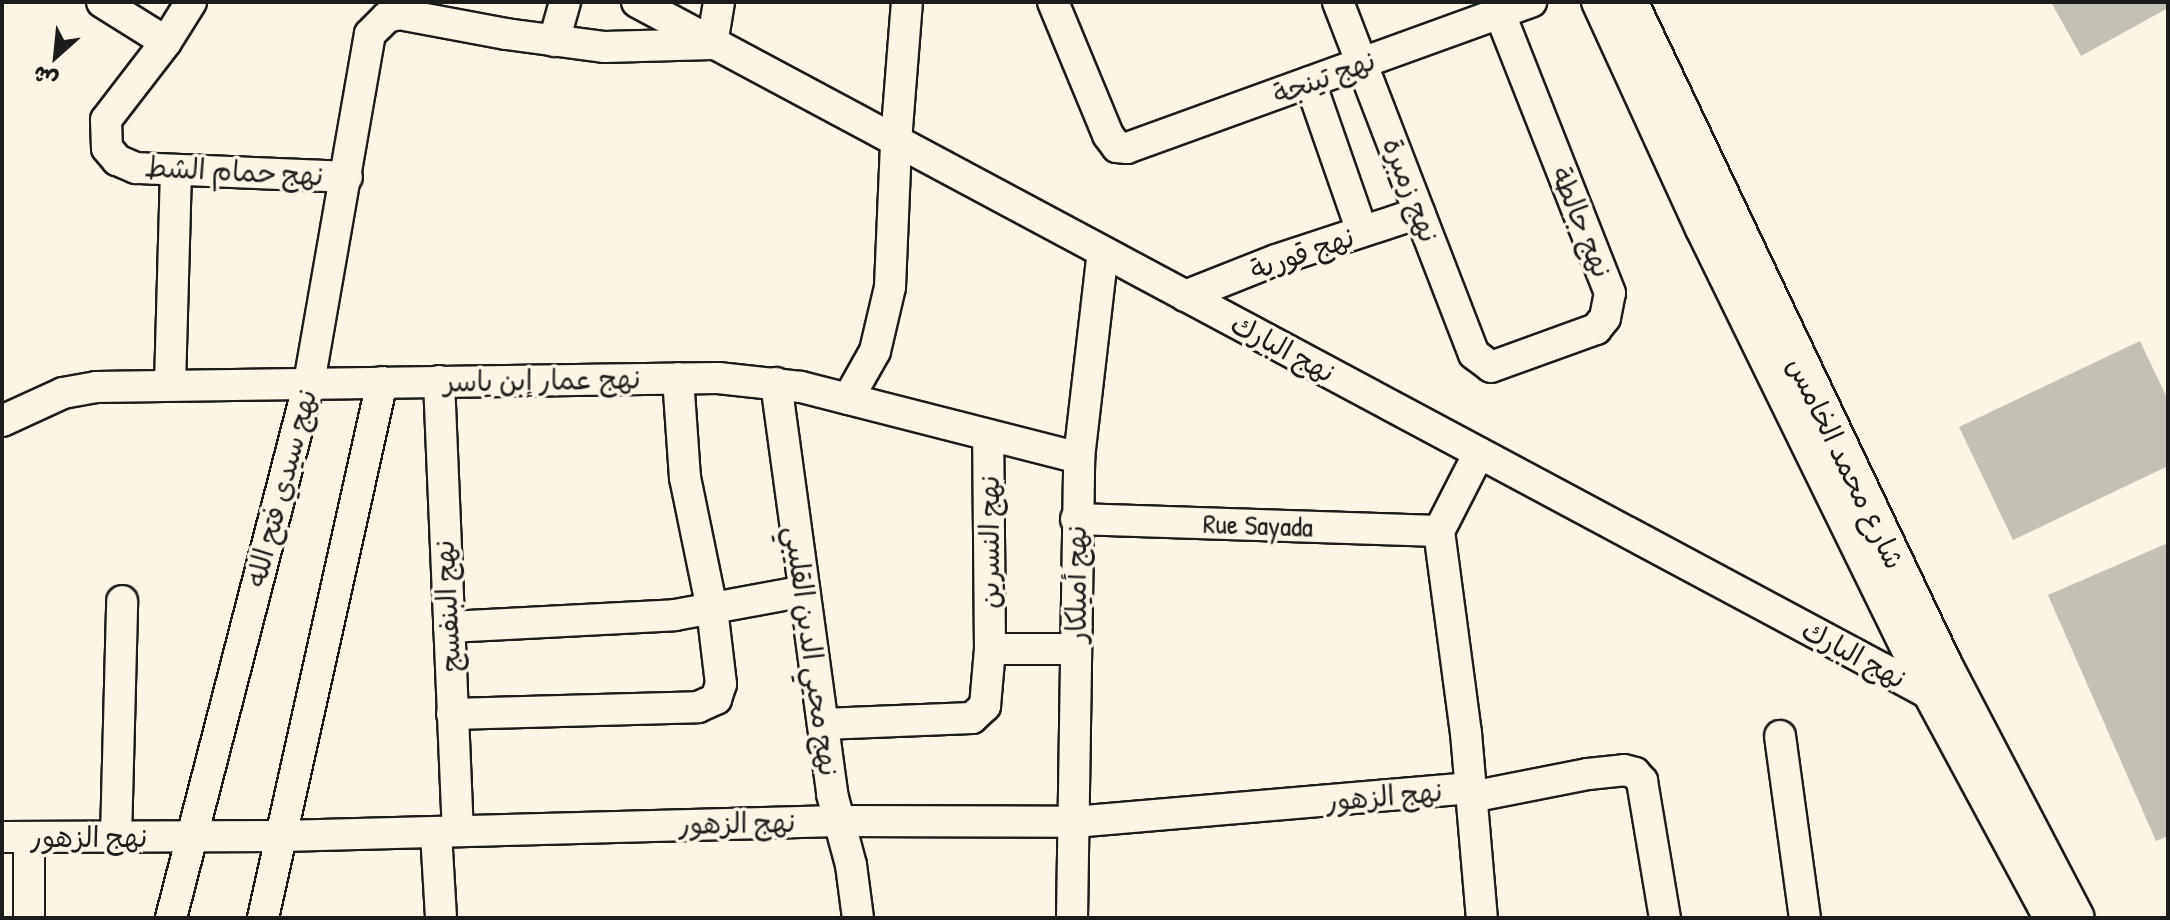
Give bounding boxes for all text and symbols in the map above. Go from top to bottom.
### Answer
north arrow [16,16,96,96]
street label: نهج تينجة [1268,43,1380,111]
text: ش [28,59,63,96]
street label: نهج زمبرة [1376,133,1446,247]
street label: نهج حمام الشط [144,150,324,192]
street label: نهج جالطة [1545,162,1619,282]
street label: نهج قورية [1246,220,1358,286]
street label: نهج البارك [1225,307,1341,389]
street label: شارع محمد الخامس [1780,352,1912,574]
street label: نهج عمار إبن ياسر [443,361,641,399]
street label: نهج سيدي فتح الله [238,386,324,590]
street label: نهج النسرين [972,475,1006,609]
street label: Rue Sayada [1202,506,1314,544]
street label: نهج محيي الدين القليبي [778,524,846,778]
street label: نهج أميلكار [1059,525,1093,643]
street label: نهج البنفسج [427,539,467,673]
street label: نهج البارك [1796,613,1912,695]
street label: نهج الزهور [1324,774,1444,818]
street label: نهج الزهور [678,805,796,841]
street label: نهج الزهور [31,820,147,854]

